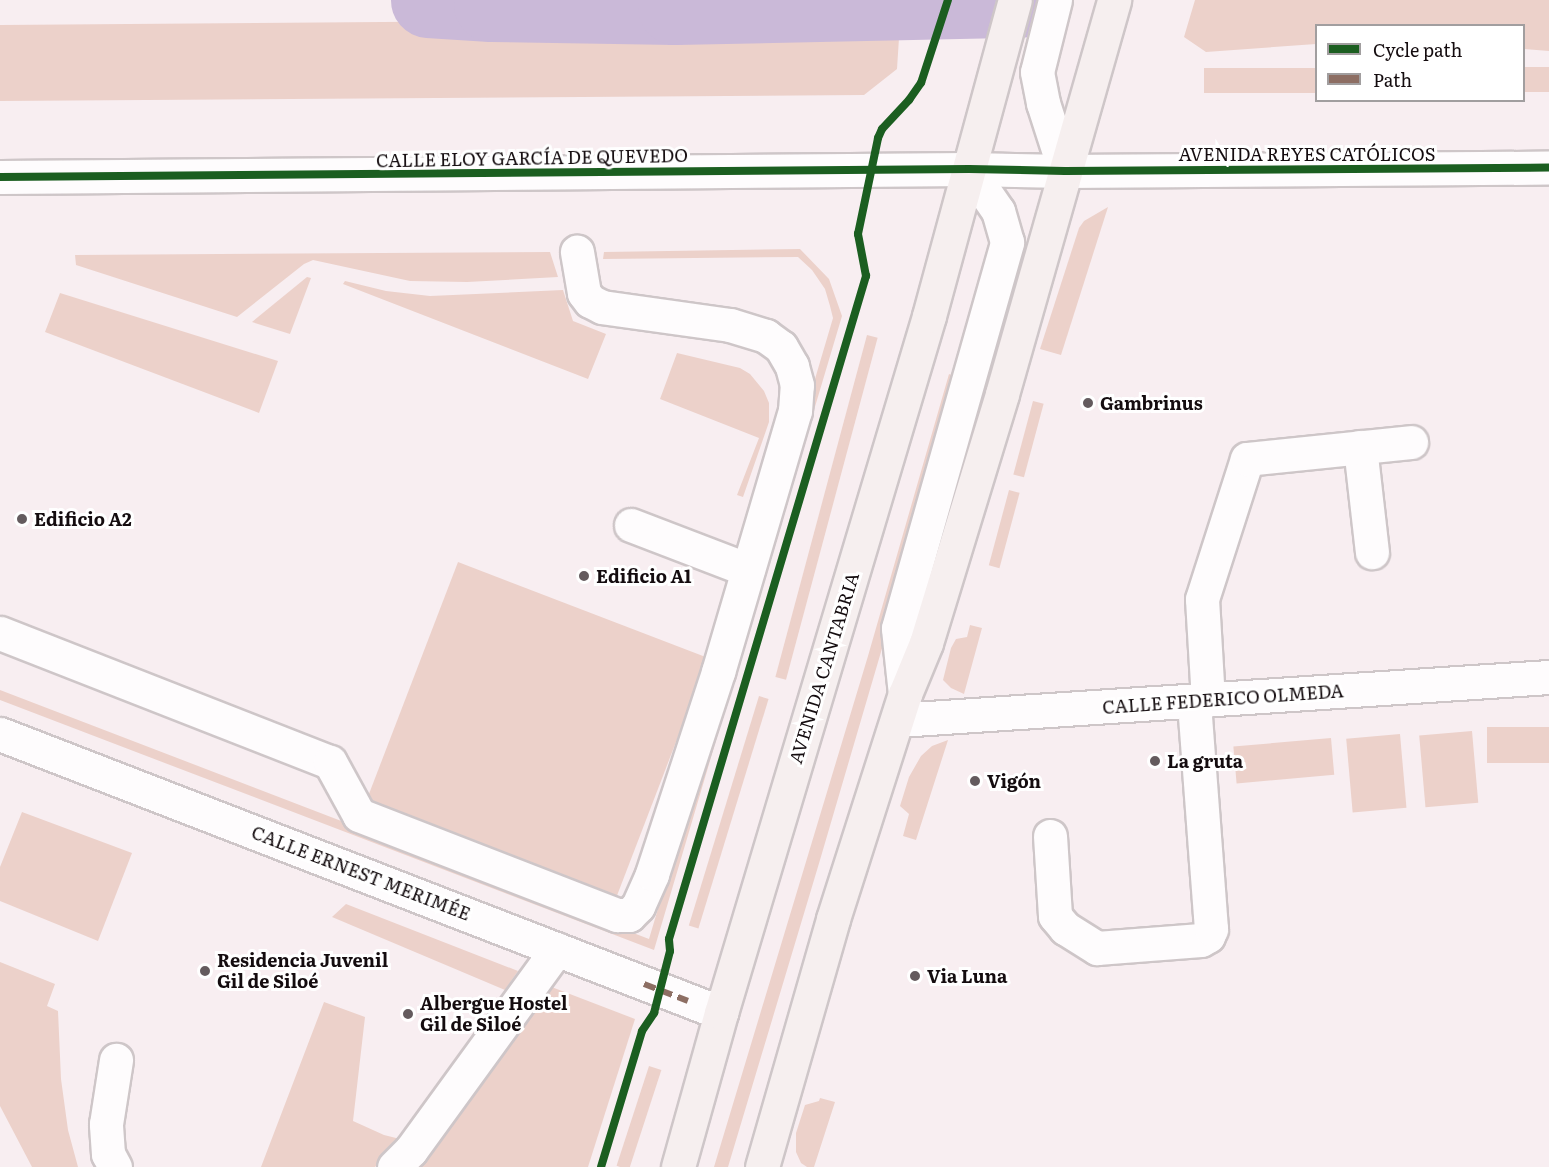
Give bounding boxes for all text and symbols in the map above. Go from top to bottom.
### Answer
legend [1315,24,1525,102]
text: Cycle path [1373,36,1462,63]
text: Path [1373,66,1412,93]
street label: AVENIDA REYES CATÓLICOS [1178,143,1436,165]
street label: CALLE ELOY GARCÍA DE QUEVEDO [376,144,688,172]
place label: Gambrinus [1100,392,1203,414]
marker: Gambrinus [1081,396,1095,410]
place label: Edificio A2 [34,508,132,530]
marker: Edificio A2 [15,512,29,526]
place label: Edificio A1 [596,565,692,587]
marker: Edificio A1 [577,569,591,583]
street label: AVENIDA CANTABRIA [785,570,863,766]
street label: CALLE FEDERICO OLMEDA [1102,680,1344,718]
place label: La gruta [1167,750,1243,772]
marker: La gruta [1148,754,1162,768]
place label: Vigón [987,770,1041,792]
marker: Vigón [968,774,982,788]
street label: CALLE ERNEST MERIMÉE [249,821,473,925]
place label: Residencia Juvenil Gil de Siloé [217,950,388,992]
marker: Residencia Juvenil Gil de Siloé [198,964,212,978]
place label: Via Luna [927,965,1008,987]
marker: Via Luna [908,969,922,983]
place label: Albergue Hostel Gil de Siloé [420,993,568,1036]
marker: Albergue Hostel Gil de Siloé [401,1007,415,1021]

